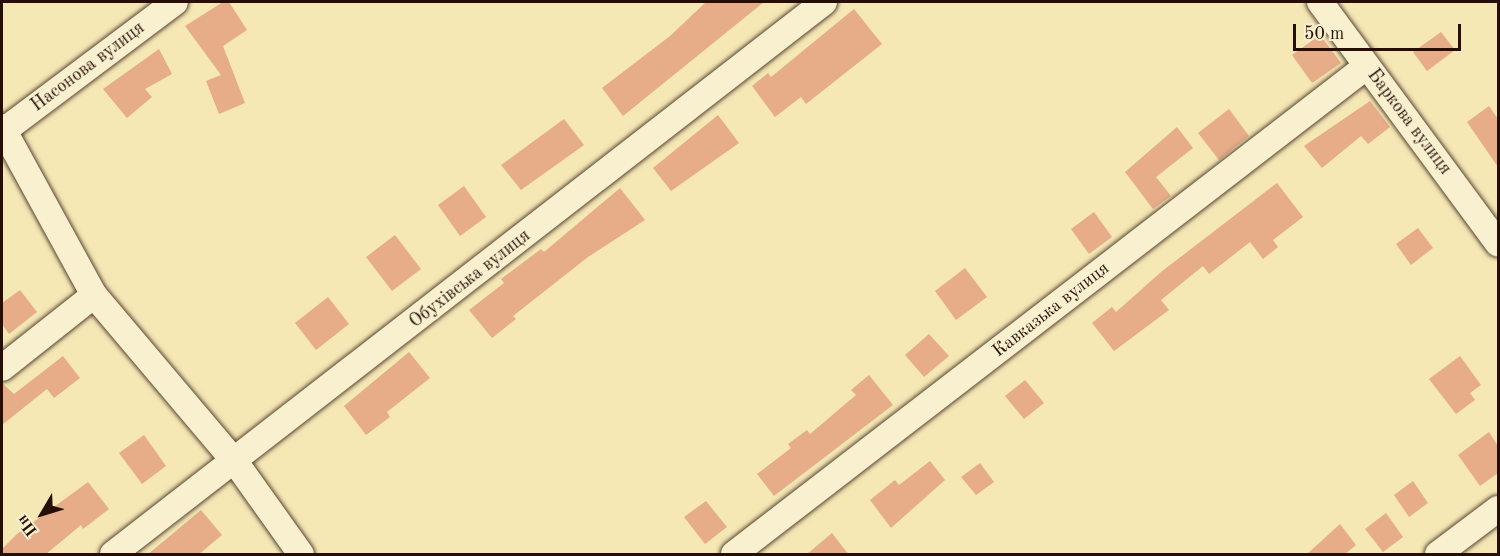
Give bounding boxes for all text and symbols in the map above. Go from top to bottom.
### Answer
scale bar [1296,12,1464,50]
street label: Насонова вулиця [27,17,149,117]
text: 50 m [1304,25,1344,43]
street label: Баркова вулиця [1362,65,1456,179]
street label: Обухівська вулиця [405,225,535,333]
street label: Кавказька вулиця [988,258,1114,362]
north arrow [12,484,72,544]
text: Пн [15,511,41,539]

